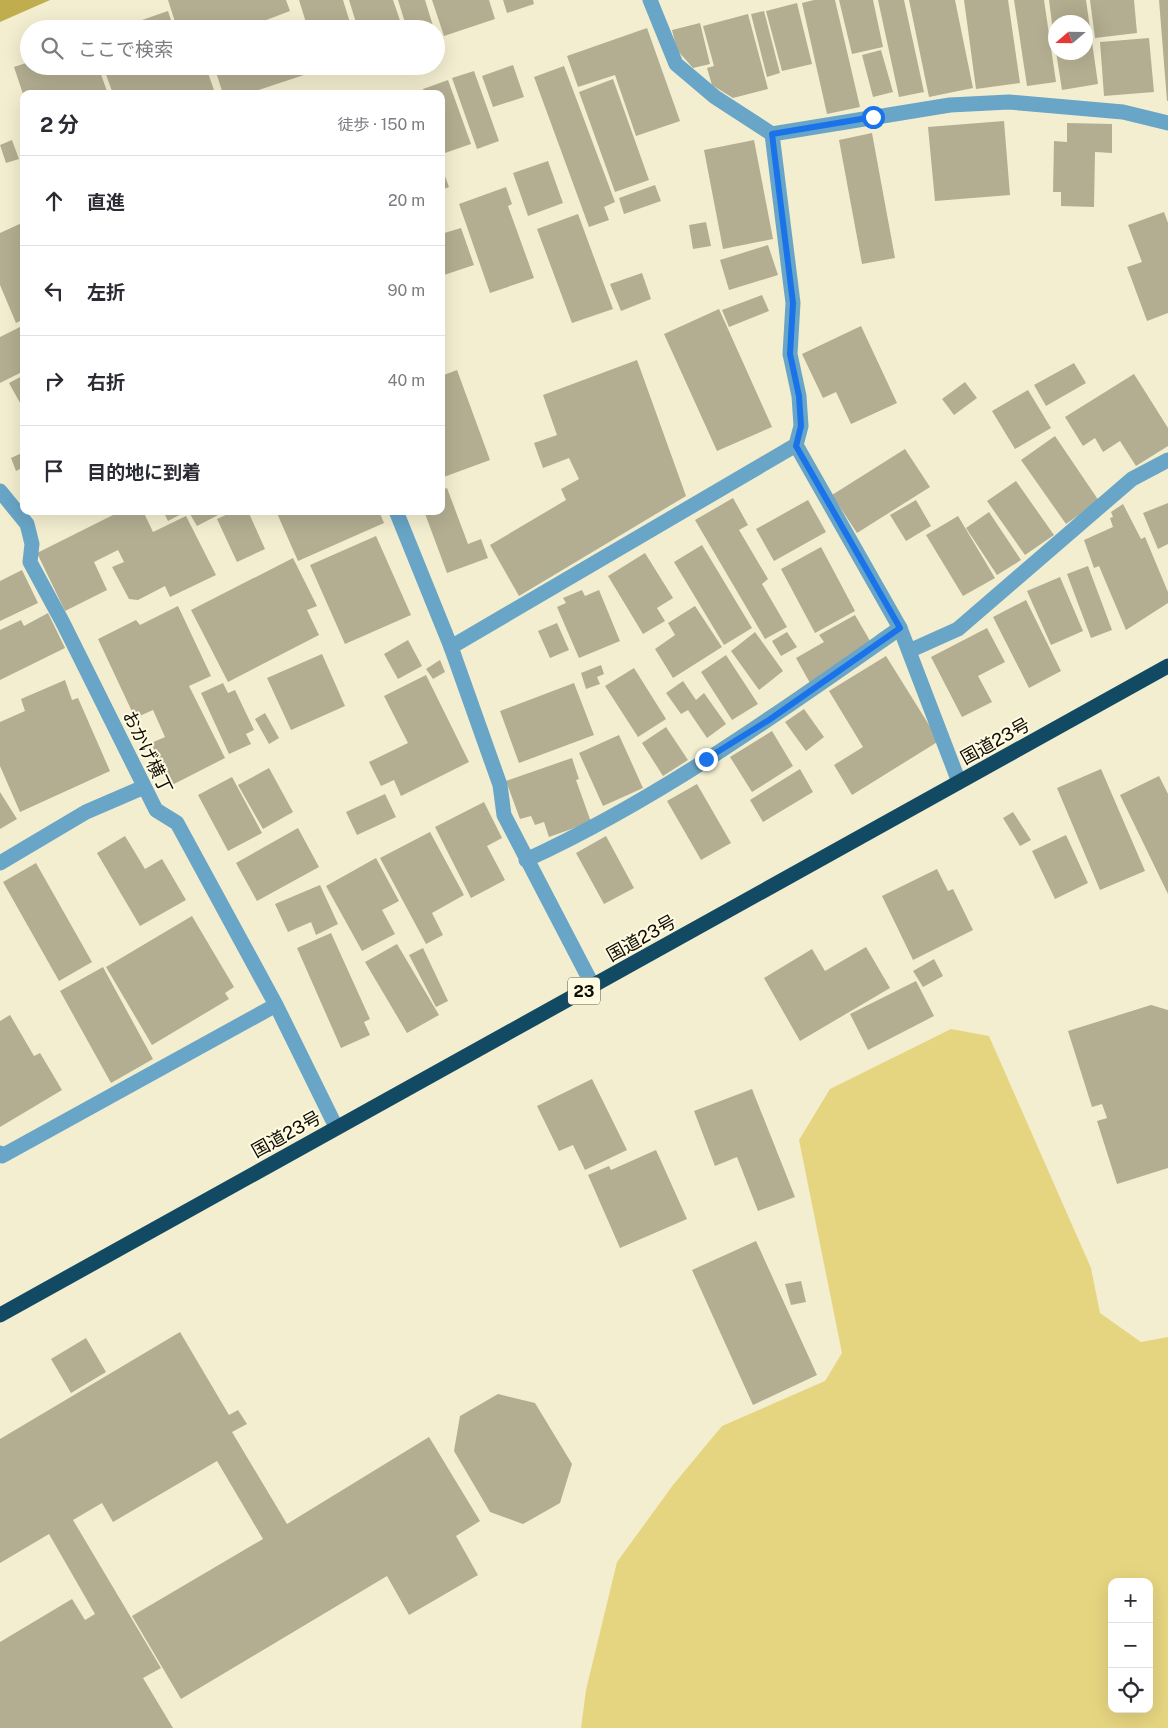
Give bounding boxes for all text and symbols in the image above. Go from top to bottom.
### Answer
north arrow [1048,15,1093,60]
search box [20,20,445,75]
icon: search [38,34,66,62]
text: ここで検索 [78,38,173,60]
route start [862,106,885,129]
text: 2 分 [40,112,79,137]
text: 徒歩 · 150 m [337,115,425,134]
icon: ahead [40,187,68,215]
text: 直進 [87,191,125,213]
text: 20 m [388,191,425,210]
icon: left [40,277,68,305]
text: 左折 [87,281,125,303]
text: 90 m [388,281,425,300]
icon: right [40,367,68,395]
text: 右折 [87,371,125,393]
text: 40 m [387,371,425,390]
icon: arrive [40,457,68,485]
text: 目的地に到着 [87,461,201,483]
street label: おかげ横丁 [119,707,177,797]
street label: 国道23号 [957,713,1033,769]
route end [695,748,718,771]
street label: 国道23号 [603,910,679,966]
road number: 23 [568,978,600,1004]
street label: 国道23号 [248,1106,324,1162]
map controls [1108,1578,1153,1713]
button: + [1108,1578,1153,1623]
button: − [1108,1623,1153,1668]
button: locate [1108,1668,1153,1713]

